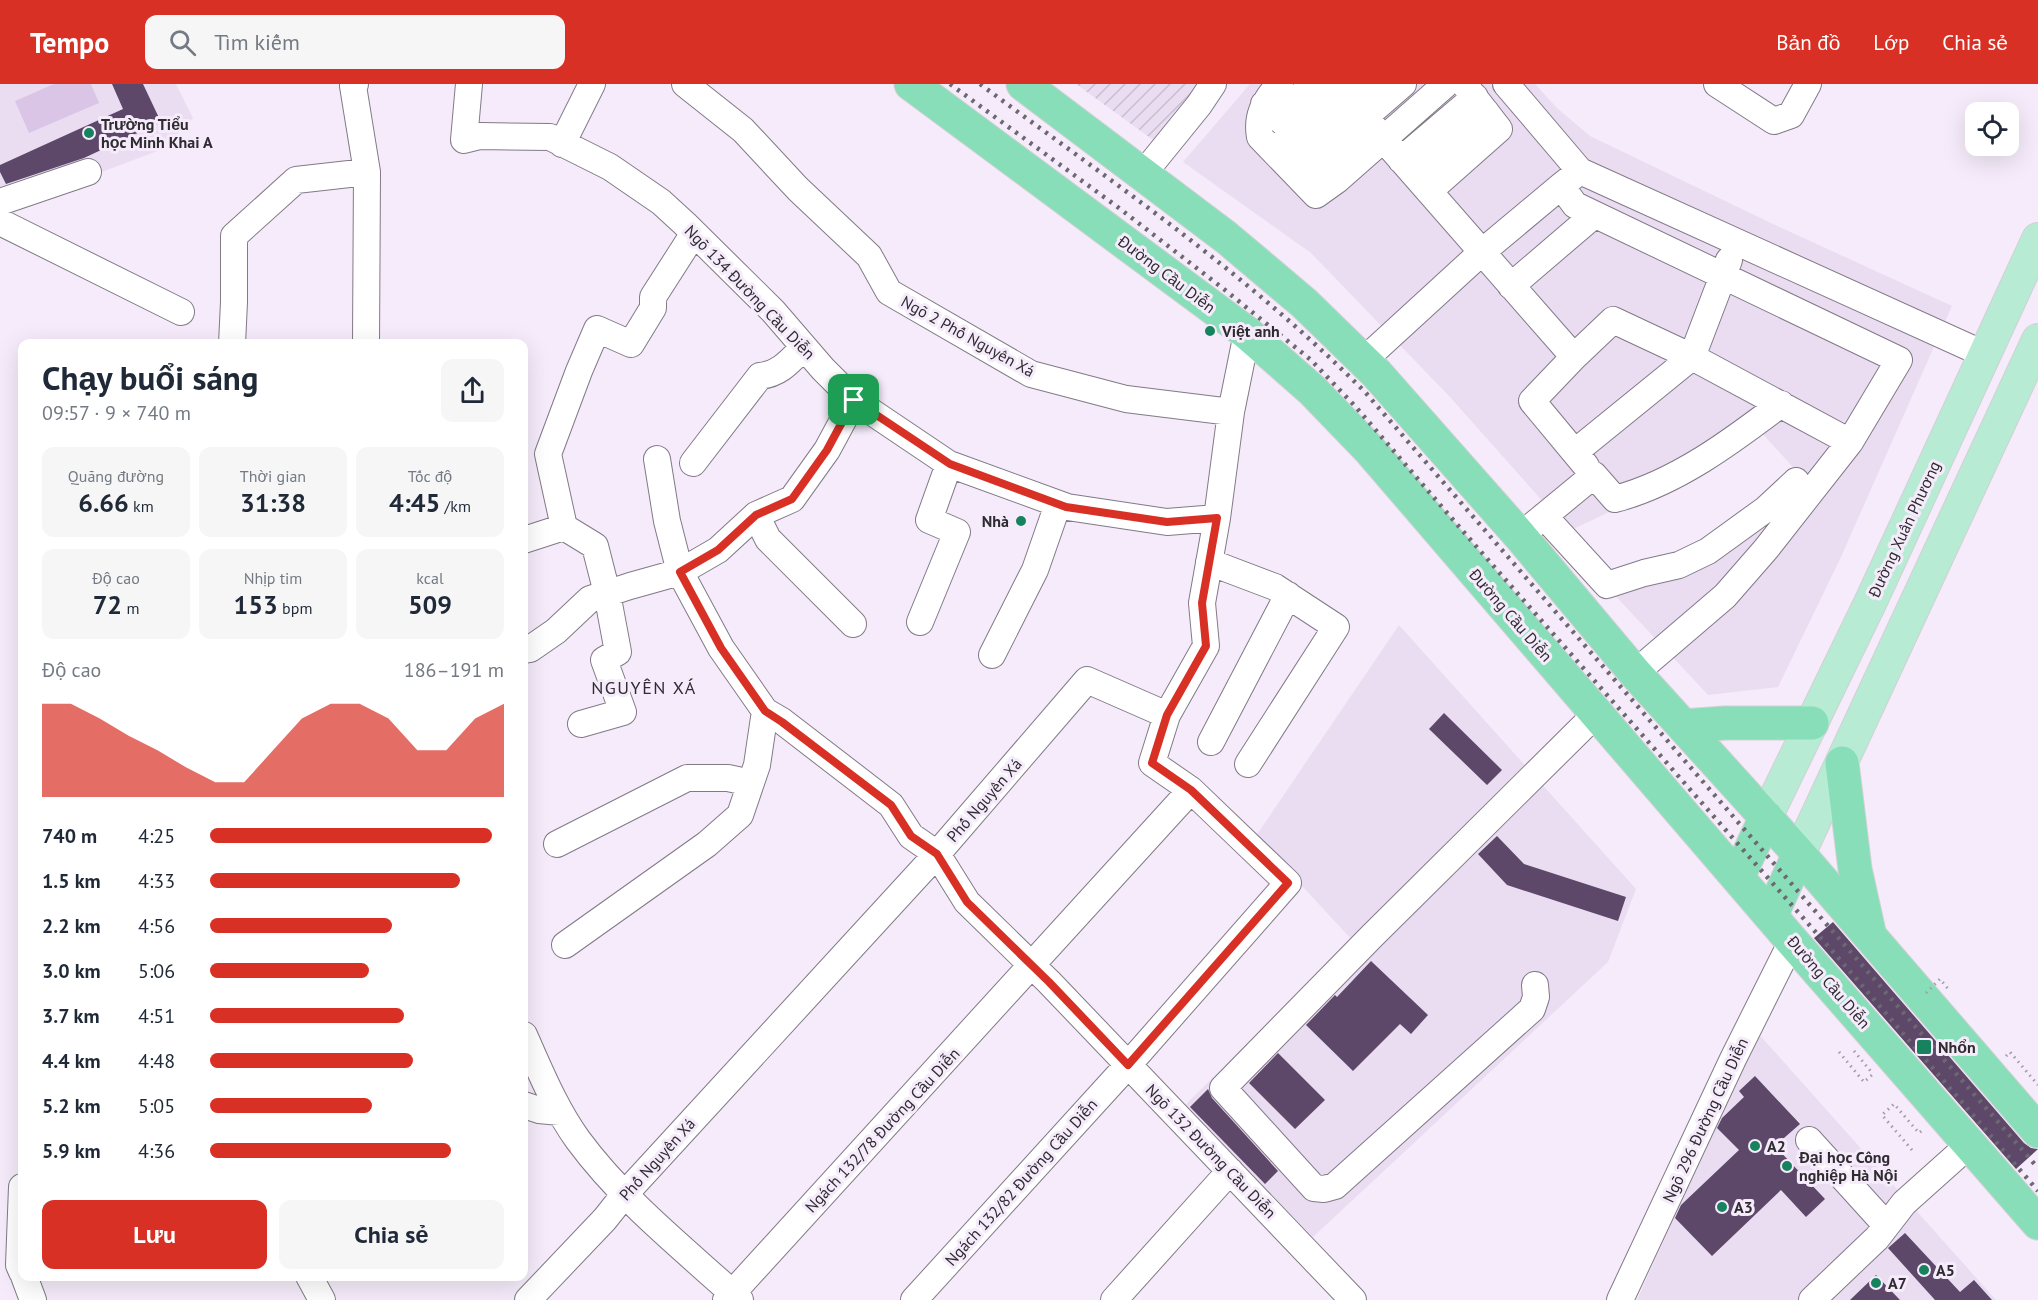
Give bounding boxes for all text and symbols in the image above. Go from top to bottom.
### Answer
search box [145,15,565,69]
text: Tempo [30,24,109,61]
icon: search [166,26,199,59]
text: Tìm kiếm [214,28,300,56]
text: Bản đồ [1776,29,1840,56]
text: Lớp [1873,29,1909,56]
text: Chia sẻ [1942,29,2008,56]
map controls [1965,102,2019,156]
button: locate [1965,102,2019,156]
place label: Trường Tiểu học Minh Khai A [101,114,213,152]
marker: Trường Tiểu học Minh Khai A [82,126,96,140]
street label: Ngõ 134 Đường Cầu Diễn [681,221,819,363]
street label: Đường Cầu Diễn [1114,230,1220,317]
street label: Ngõ 2 Phố Nguyên Xá [898,291,1038,381]
place label: Việt anh [1221,321,1280,341]
marker: Việt anh [1203,324,1217,338]
text: Chạy buổi sáng [42,356,259,399]
button: share [441,359,504,422]
pin [828,374,879,425]
icon: arrive [837,383,870,416]
text: 09:57 · 9 × 740 m [42,400,191,426]
street label: Đường Xuân Phương [1863,458,1944,601]
text: Quãng đường [68,466,164,486]
text: Thời gian [240,466,306,486]
text: Tốc độ [408,466,452,486]
text: 6.66 [78,486,129,519]
text: 31:38 [240,486,306,519]
text: 4:45 [389,486,440,519]
text: km [129,496,154,516]
text: /km [440,496,471,516]
place label: Nhà [982,511,1009,531]
marker: Nhà [1014,514,1028,528]
street label: Đường Cầu Diễn [1465,564,1557,666]
text: Độ cao [92,568,140,588]
text: Nhịp tim [244,568,302,588]
text: kcal [416,568,444,588]
text: 72 [93,588,122,621]
text: 153 [234,588,278,621]
text: 509 [408,588,452,621]
text: m [122,598,139,618]
text: bpm [278,598,312,618]
text: Độ cao [42,657,101,683]
text: 186–191 m [404,657,504,683]
district label: NGUYÊN XÁ [591,676,697,699]
street label: Phố Nguyên Xá [942,754,1026,846]
text: 740 m [42,823,97,849]
text: 4:25 [138,823,175,849]
text: 1.5 km [42,868,101,894]
text: 4:33 [138,868,175,894]
text: 2.2 km [42,913,101,939]
text: 4:56 [138,913,175,939]
street label: Đường Cầu Diễn [1783,931,1875,1033]
text: 3.0 km [42,958,101,984]
text: 5:06 [138,958,175,984]
text: 3.7 km [42,1003,100,1029]
text: 4:51 [138,1003,175,1029]
street label: Ngõ 296 Đường Cầu Diễn [1658,1035,1752,1205]
place label: Nhổn [1938,1037,1976,1057]
marker: Nhổn [1915,1038,1933,1056]
street label: Ngách 132/78 Đường Cầu Diễn [800,1044,964,1216]
text: 4.4 km [42,1048,101,1074]
text: 4:48 [138,1048,175,1074]
street label: Ngõ 132 Đường Cầu Diễn [1142,1080,1280,1222]
text: 5.2 km [42,1093,101,1119]
text: 5:05 [138,1093,175,1119]
street label: Ngách 132/82 Đường Cầu Diễn [941,1094,1101,1270]
street label: Phố Nguyên Xá [615,1114,699,1204]
place label: A2 [1767,1136,1786,1156]
text: 5.9 km [42,1138,101,1164]
text: 4:36 [138,1138,175,1164]
marker: A2 [1748,1139,1762,1153]
place label: Đại học Công nghiệp Hà Nội [1798,1147,1898,1185]
marker: Đại học Công nghiệp Hà Nội [1780,1159,1794,1173]
place label: A3 [1734,1197,1753,1217]
button: Lưu [42,1200,267,1269]
button: Chia sẻ [279,1200,504,1269]
marker: A3 [1715,1200,1729,1214]
place label: A5 [1936,1260,1955,1280]
marker: A5 [1917,1263,1931,1277]
place label: A7 [1888,1273,1907,1293]
marker: A7 [1869,1276,1883,1290]

